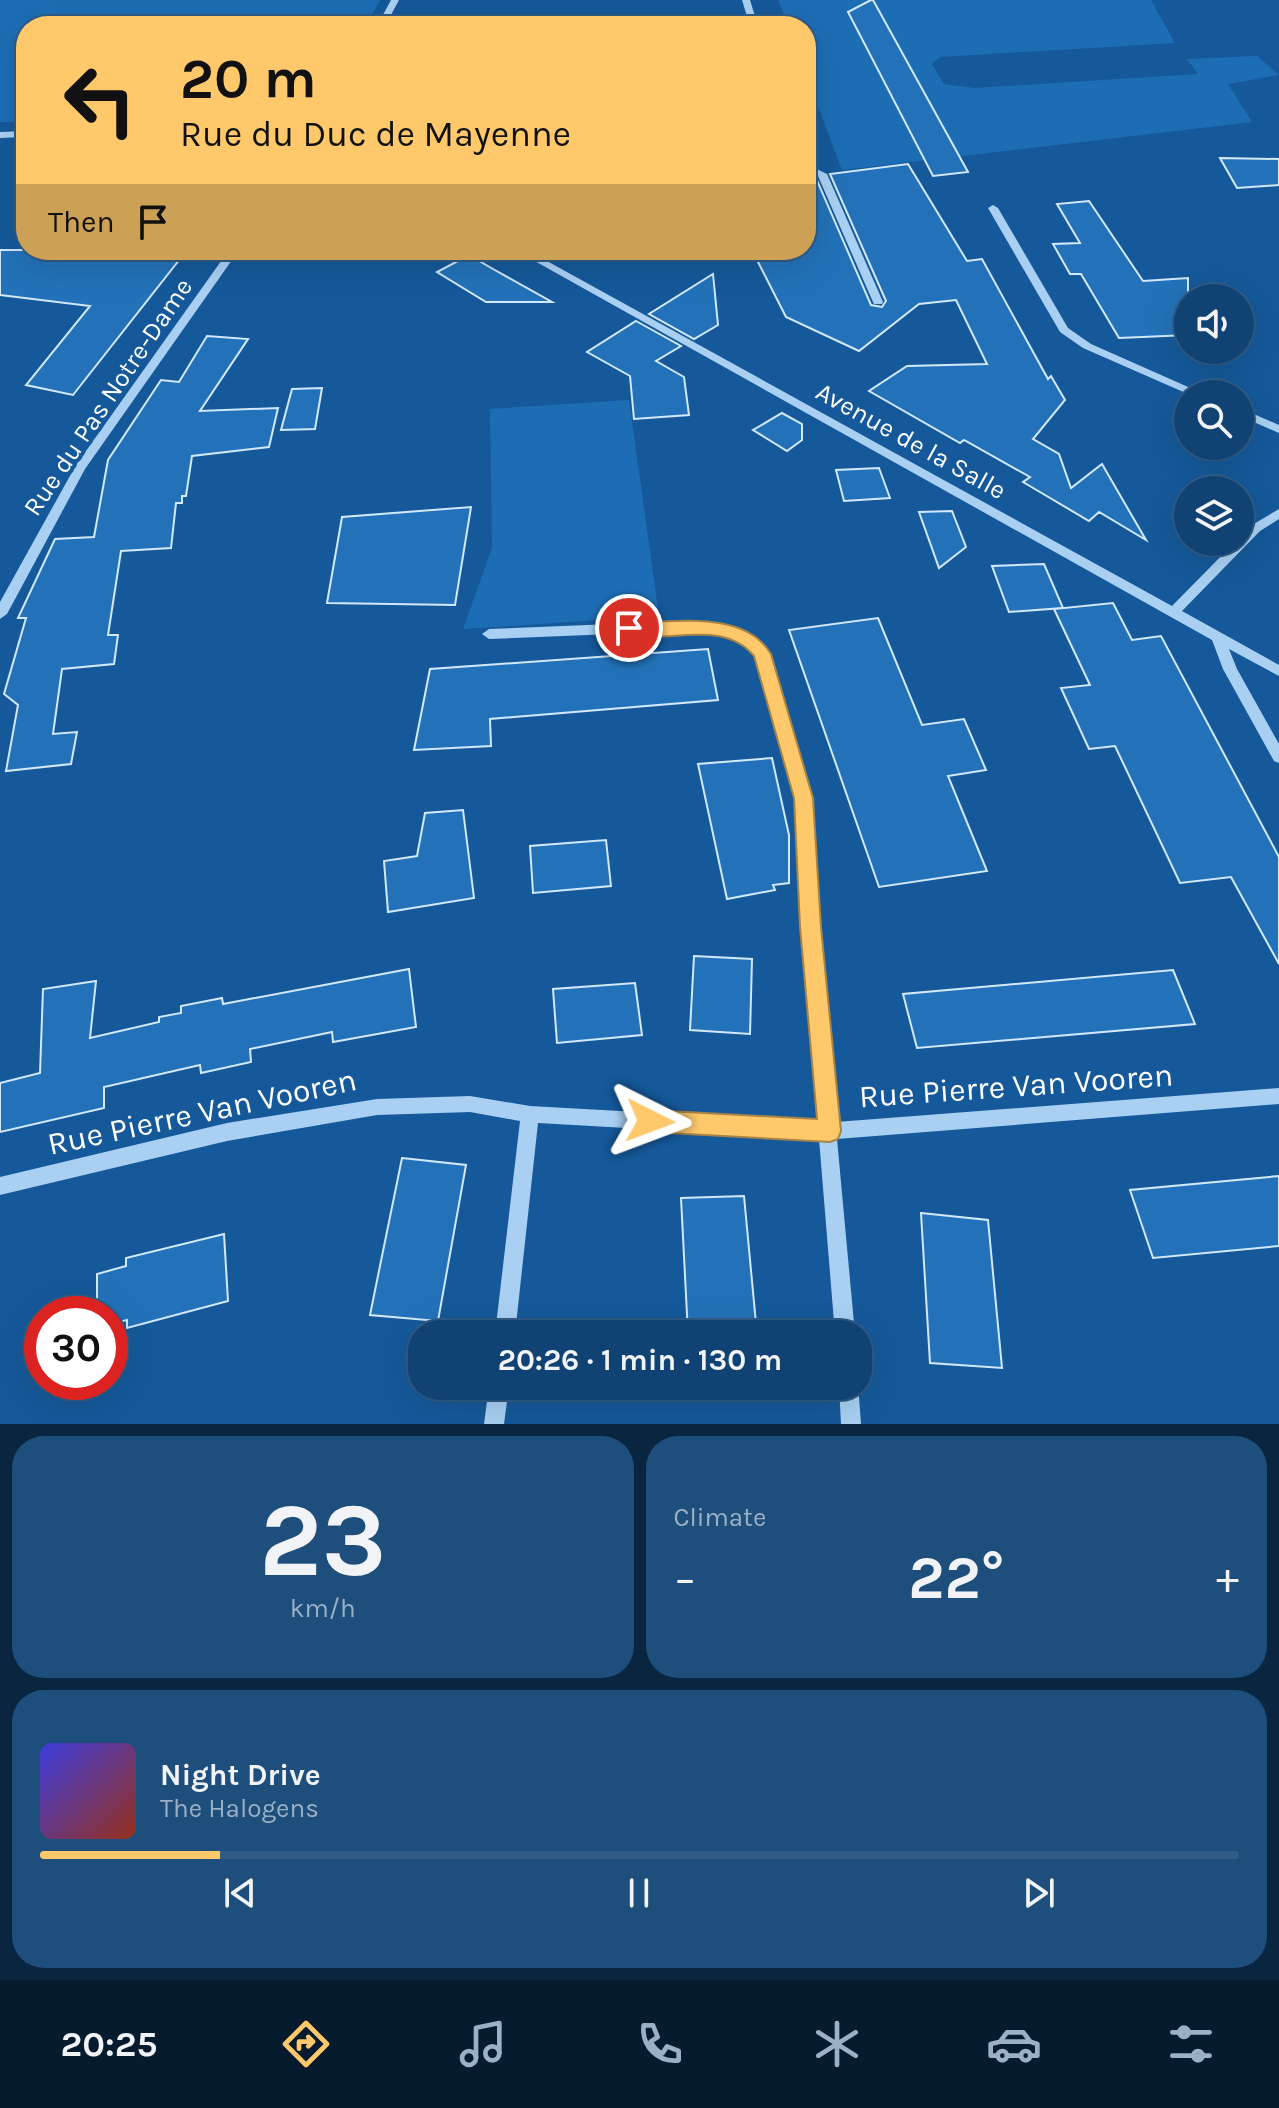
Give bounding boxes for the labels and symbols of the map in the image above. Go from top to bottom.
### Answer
street label: Rue du Pas Notre-Dame [17,272,199,522]
street label: Avenue de la Salle [811,376,1011,506]
pin [595,594,663,662]
street label: Rue Pierre Van Vooren [858,1057,1174,1115]
street label: Rue Pierre Van Vooren [44,1061,360,1163]
position arrow [608,1079,692,1163]
speed limit sign: 30 [24,1296,128,1400]

